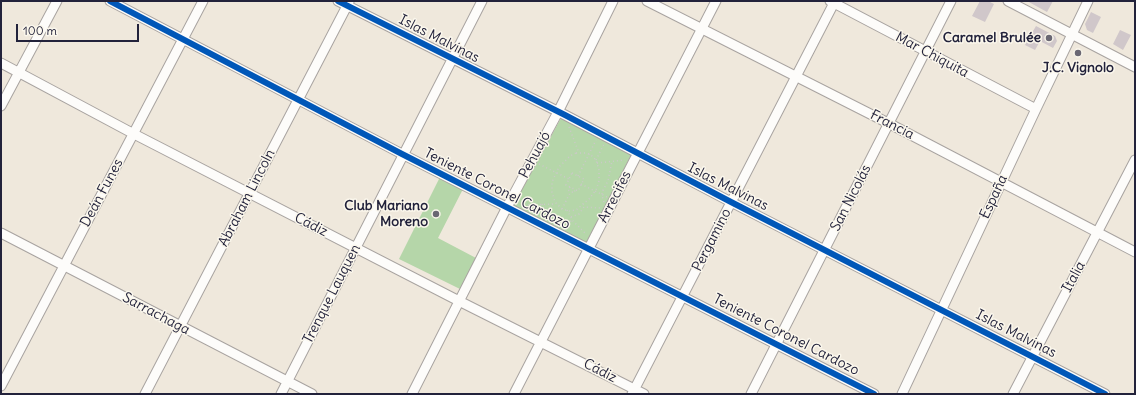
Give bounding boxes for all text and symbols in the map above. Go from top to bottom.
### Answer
street label: Islas Malvinas [396,12,482,66]
scale bar [18,16,141,42]
text: 100 m [23,23,57,38]
street label: Mar Chiquita [893,29,971,81]
place label: Caramel Brulée [943,30,1041,46]
marker: Caramel Brulée [1044,33,1054,43]
marker: J.C. Vignolo [1073,48,1083,58]
place label: J.C. Vignolo [1042,60,1114,76]
street label: Francia [867,107,917,143]
street label: Pehuajó [516,129,554,181]
street label: Teniente Coronel Cardozo [421,145,573,233]
street label: Abraham Lincoln [215,147,279,249]
street label: Deán Funes [77,156,127,230]
street label: Islas Malvinas [685,160,771,214]
street label: San Nicolás [827,162,875,234]
street label: Arrecifes [595,168,635,226]
street label: España [977,172,1011,222]
place label: Club Mariano Moreno [344,198,428,230]
street label: Pergamino [689,206,735,274]
marker: Club Mariano Moreno [431,209,441,219]
street label: Cádiz [292,210,330,240]
street label: Trenque Lauquen [300,242,364,346]
street label: Italia [1059,259,1089,295]
street label: Sarrachaga [119,289,193,339]
street label: Teniente Coronel Cardozo [710,291,862,379]
street label: Islas Malvinas [973,307,1059,361]
street label: Cádiz [581,356,619,386]

